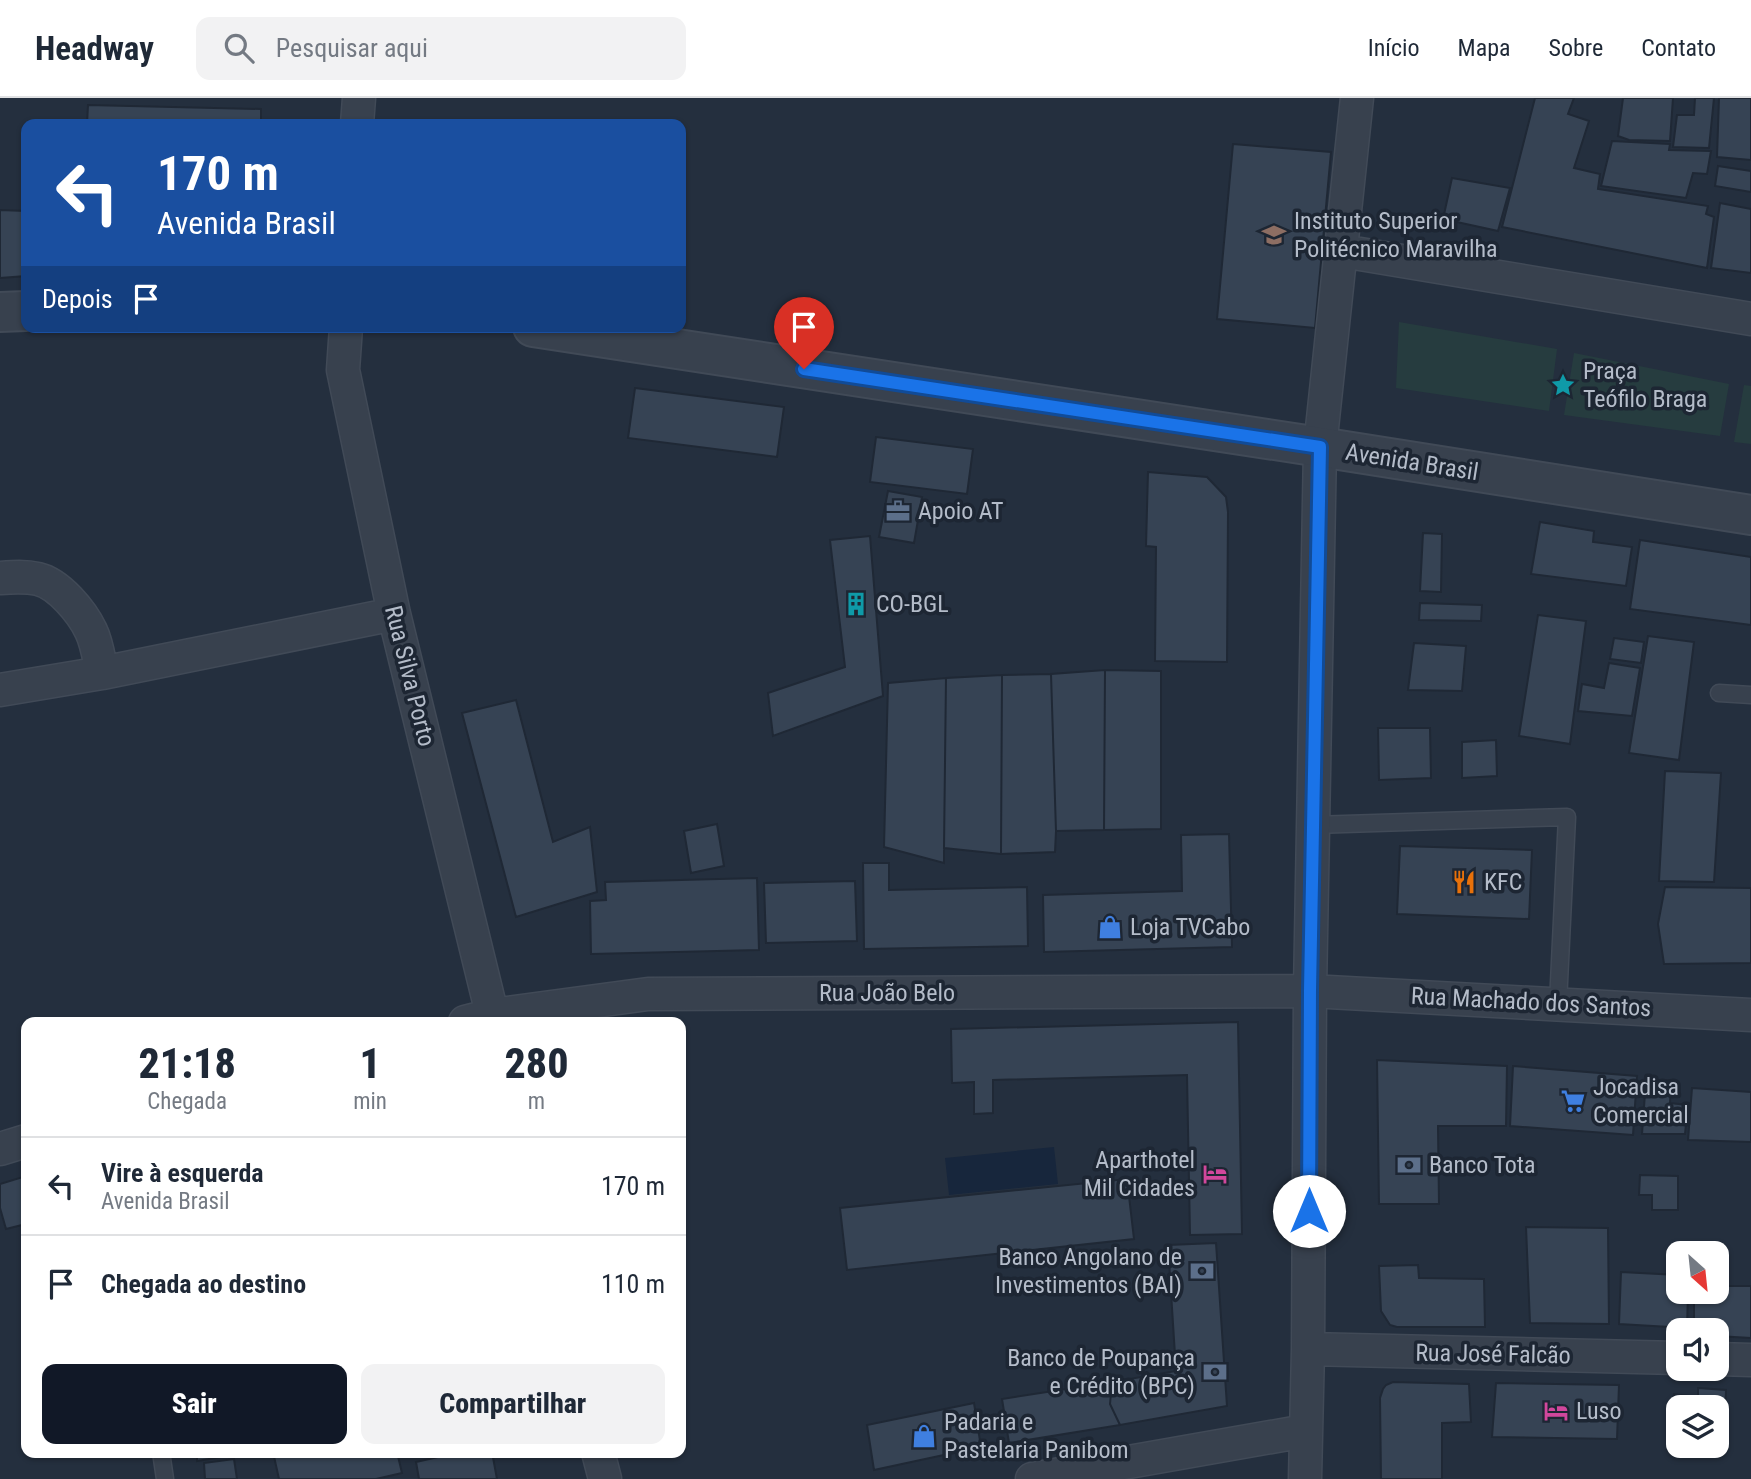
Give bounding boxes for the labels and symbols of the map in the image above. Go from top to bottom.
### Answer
place label: Instituto Superior Politécnico Maravilha [1294,207,1498,263]
school or university icon: Instituto Superior Politécnico Maravilha [1260,221,1288,249]
pin [774,297,834,369]
place label: Praça Teófilo Braga [1583,357,1707,413]
place icon: Praça Teófilo Braga [1549,371,1577,399]
street label: Avenida Brasil [1344,438,1480,486]
office icon: Apoio AT [884,497,912,525]
place label: Apoio AT [918,497,1004,525]
building icon: CO-BGL [842,590,870,618]
place label: CO-BGL [876,590,949,618]
street label: Rua Silva Porto [379,603,441,749]
restaurant icon: KFC [1450,868,1478,896]
place label: KFC [1484,868,1522,896]
shop icon: Loja TVCabo [1096,913,1124,941]
place label: Loja TVCabo [1130,913,1250,941]
street label: Rua João Belo [819,979,955,1007]
street label: Rua Machado dos Santos [1410,982,1652,1022]
place label: Jocadisa Comercial [1593,1073,1689,1129]
supermarket icon: Jocadisa Comercial [1559,1087,1587,1115]
place label: Aparthotel Mil Cidades [1084,1146,1195,1202]
bank icon: Banco Tota [1395,1151,1423,1179]
place label: Banco Tota [1429,1151,1535,1179]
hotel icon: Aparthotel Mil Cidades [1201,1160,1229,1188]
position arrow [1272,1174,1346,1248]
north arrow [1666,1241,1729,1304]
place label: Banco Angolano de Investimentos (BAI) [995,1243,1182,1299]
bank icon: Banco Angolano de Investimentos (BAI) [1188,1257,1216,1285]
street label: Rua José Falcão [1415,1339,1571,1369]
place label: Banco de Poupança e Crédito (BPC) [1007,1344,1195,1400]
bank icon: Banco de Poupança e Crédito (BPC) [1201,1358,1229,1386]
hotel icon: Luso [1542,1397,1570,1425]
place label: Luso [1576,1397,1622,1425]
place label: Padaria e Pastelaria Panibom [944,1408,1129,1464]
shop icon: Padaria e Pastelaria Panibom [910,1422,938,1450]

